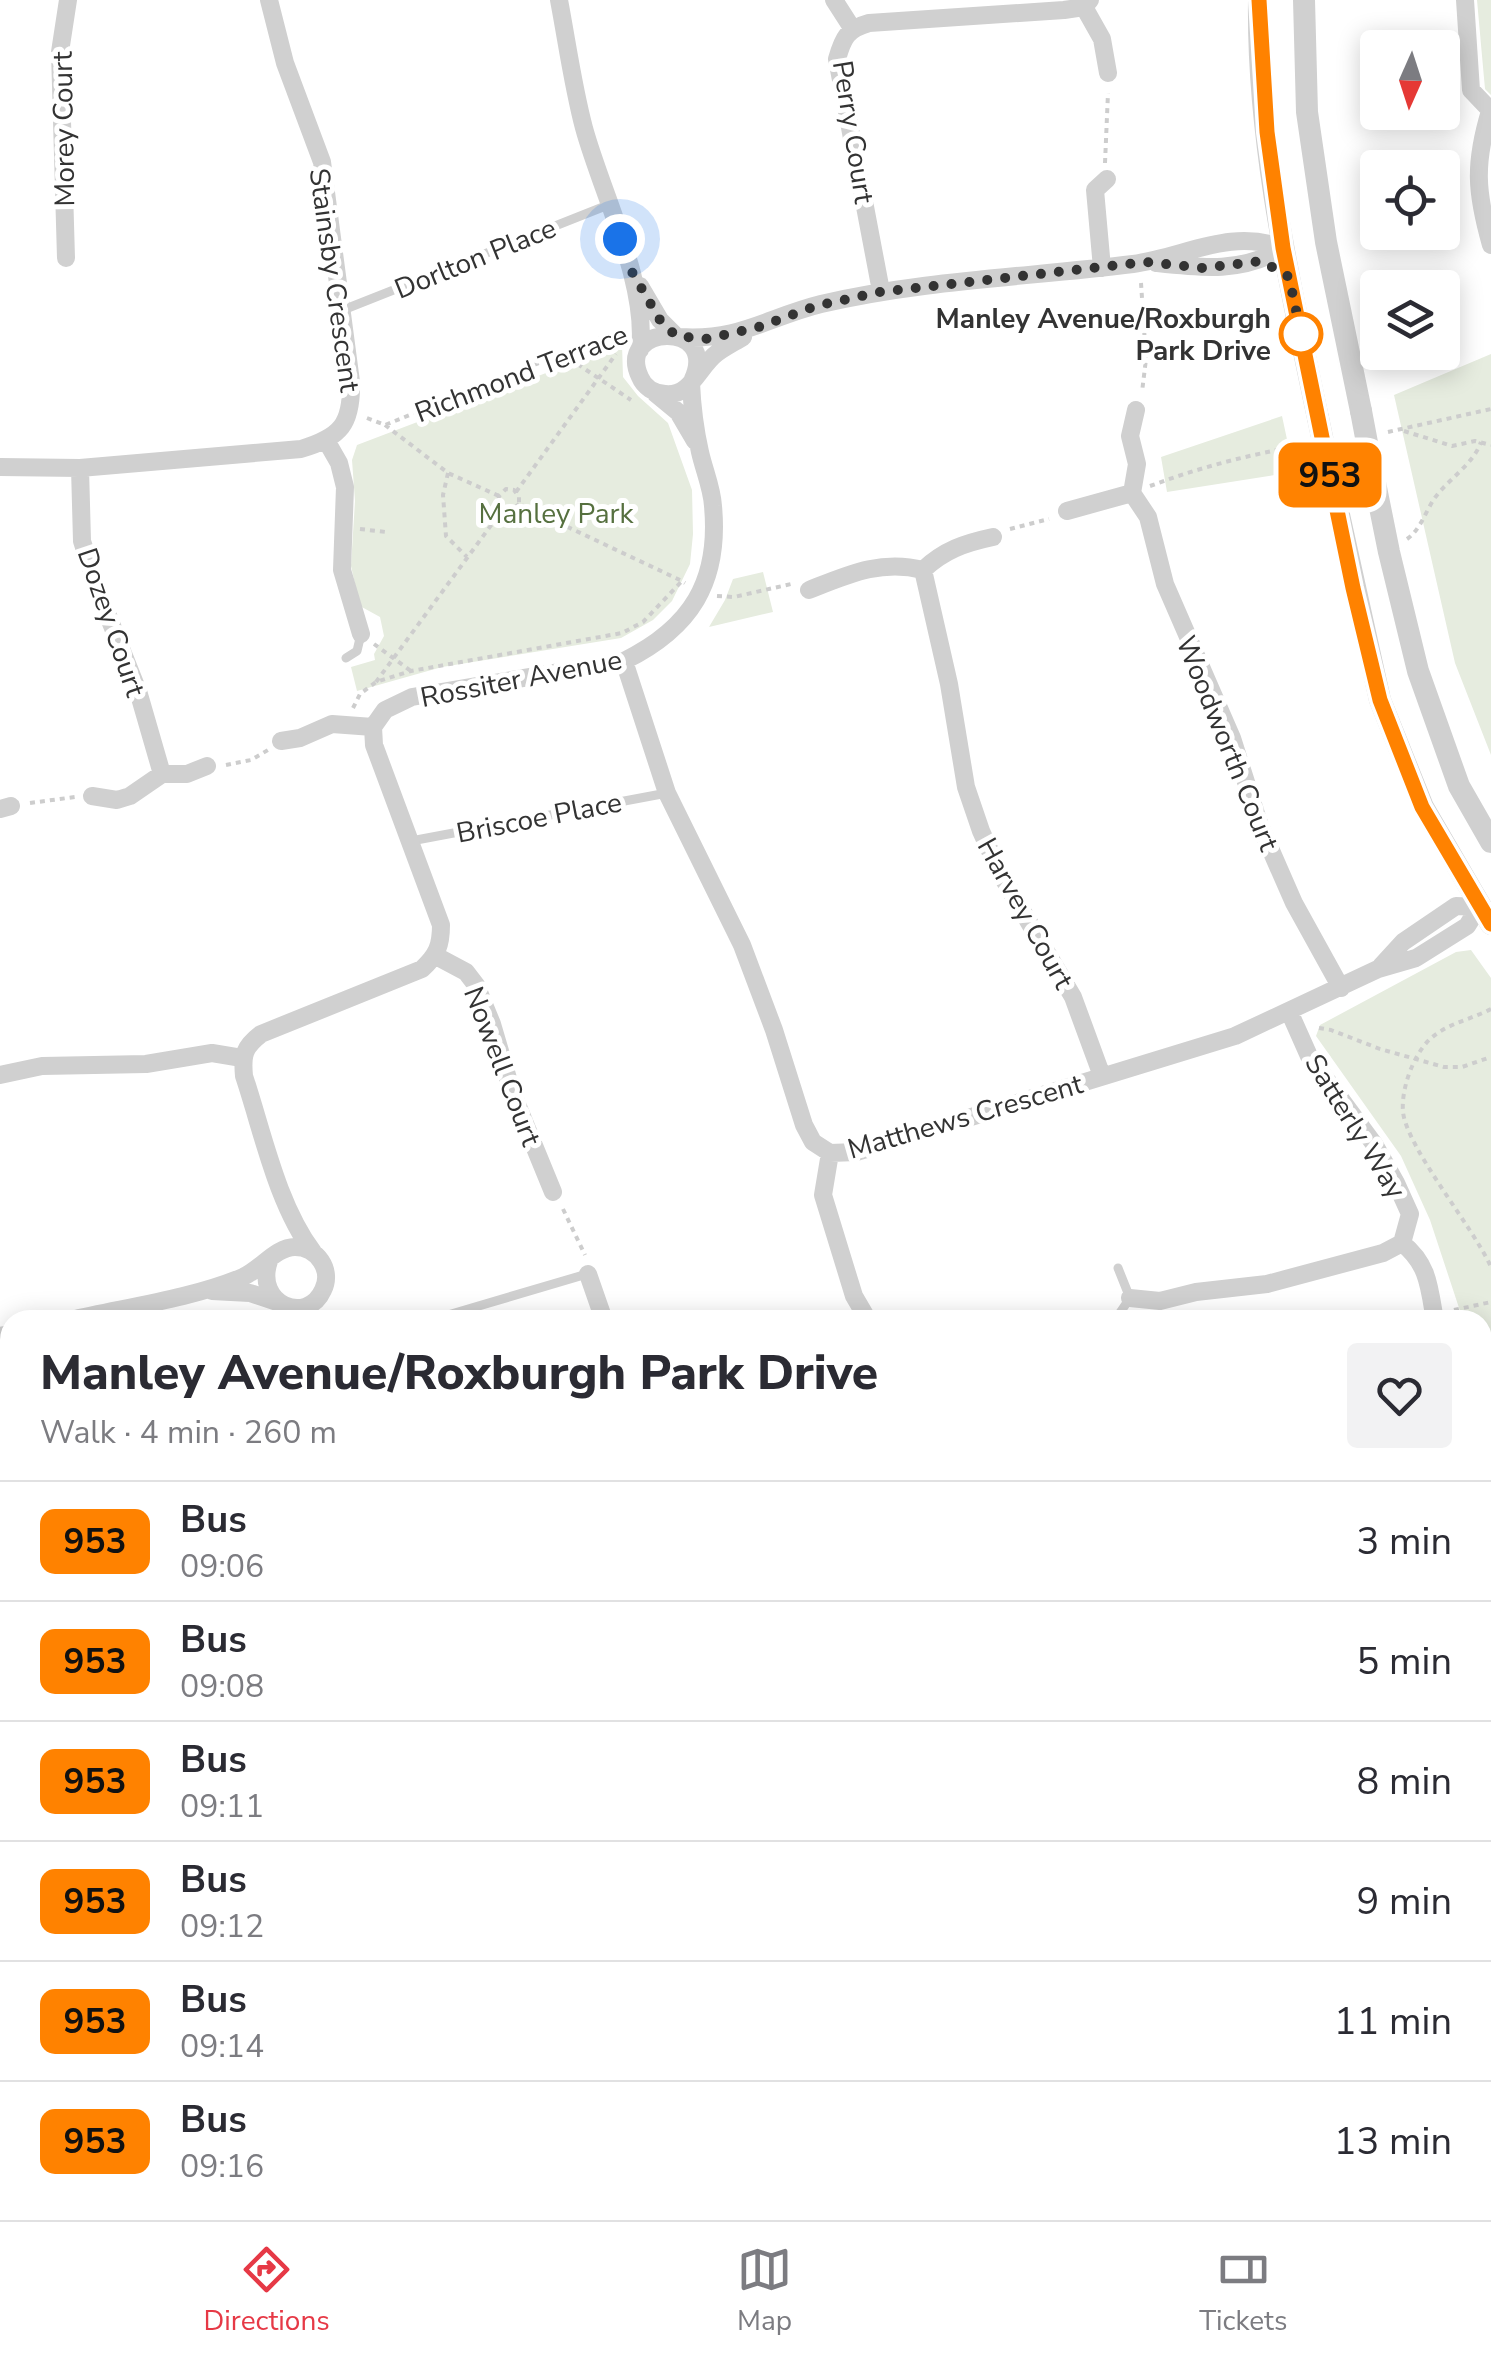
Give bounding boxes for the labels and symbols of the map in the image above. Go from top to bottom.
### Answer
north arrow [1360,30,1460,130]
street label: Morey Court [44,51,84,207]
street label: Perry Court [823,58,883,207]
street label: Stainsby Crescent [299,166,369,395]
street label: Dorlton Place [389,209,562,309]
your location [595,214,645,264]
place label: Manley Avenue/Roxburgh Park Drive [936,300,1271,370]
marker: Manley Avenue/Roxburgh Park Drive [1280,313,1322,355]
street label: Richmond Terrace [410,316,633,432]
line badge: 953 [1272,442,1388,508]
park label: Manley Park [478,495,635,533]
street label: Dozey Court [68,543,154,702]
street label: Woodworth Court [1167,630,1288,857]
street label: Rossiter Avenue [417,641,625,717]
street label: Briscoe Place [453,783,625,853]
street label: Harvey Court [968,831,1082,996]
street label: Nowell Court [454,981,550,1152]
street label: Satterly Way [1296,1047,1415,1207]
street label: Matthews Crescent [843,1065,1087,1169]

